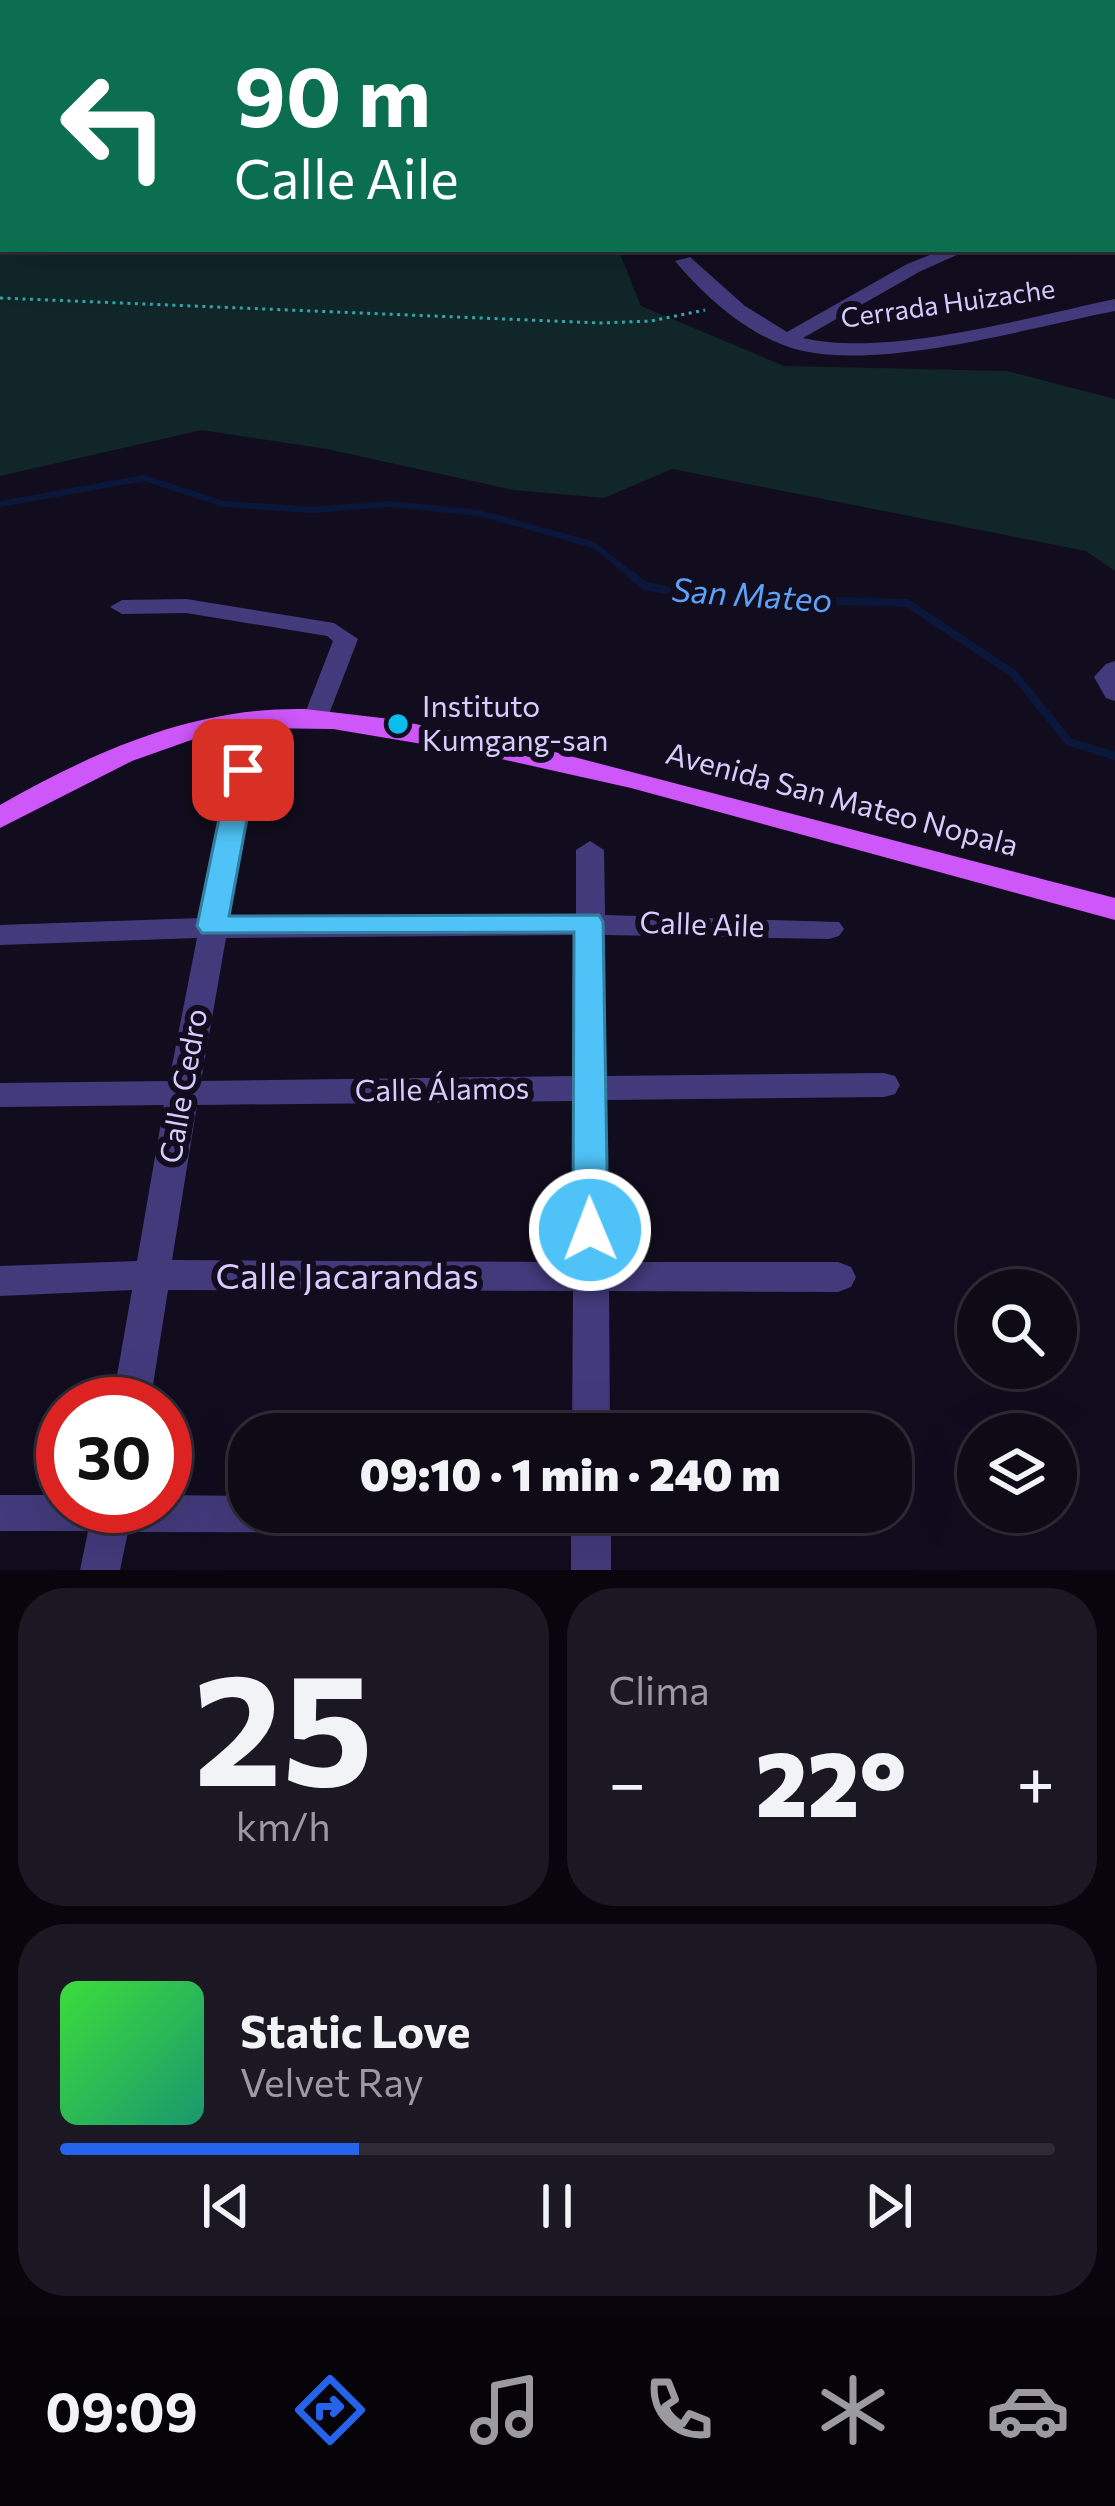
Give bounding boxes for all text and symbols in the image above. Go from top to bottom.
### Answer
text: 90 m [234,42,431,144]
icon: left [36,48,192,204]
text: Calle Aile [234,144,459,210]
street label: Cerrada Huizache [839,271,1057,334]
water label: San Mateo [670,567,834,620]
place label: Instituto Kumgang-san [422,686,608,757]
marker: Instituto Kumgang-san [385,711,411,737]
pin [192,719,294,821]
street label: Avenida San Mateo Nopala [662,733,1023,862]
icon: arrive [210,737,276,803]
street label: Calle Aile [639,902,765,943]
street label: Calle Cedro [150,1005,213,1166]
street label: Calle Álamos [354,1067,530,1108]
position arrow [527,1167,653,1293]
street label: Calle Jacarandas [215,1252,479,1296]
map controls [957,1269,1077,1533]
button: search [957,1269,1077,1389]
speed limit sign: 30 [36,1377,192,1533]
button: layers [957,1413,1077,1533]
text: 09:10 · 1 min · 240 m [359,1445,781,1500]
text: 25 [193,1627,373,1818]
text: Clima [609,1665,710,1713]
text: 22° [755,1725,907,1836]
text: − [609,1740,646,1821]
text: + [1016,1740,1055,1821]
text: km/h [236,1801,331,1849]
text: Static Love [240,2002,470,2057]
text: Velvet Ray [240,2057,424,2105]
icon: previous [193,2173,259,2239]
icon: pause [524,2173,590,2239]
icon: next [856,2173,922,2239]
icon: directions [288,2368,372,2452]
icon: music [463,2368,547,2452]
icon: phone [637,2368,721,2452]
icon: climate [811,2368,895,2452]
icon: car [986,2368,1070,2452]
text: 09:09 [45,2377,198,2443]

